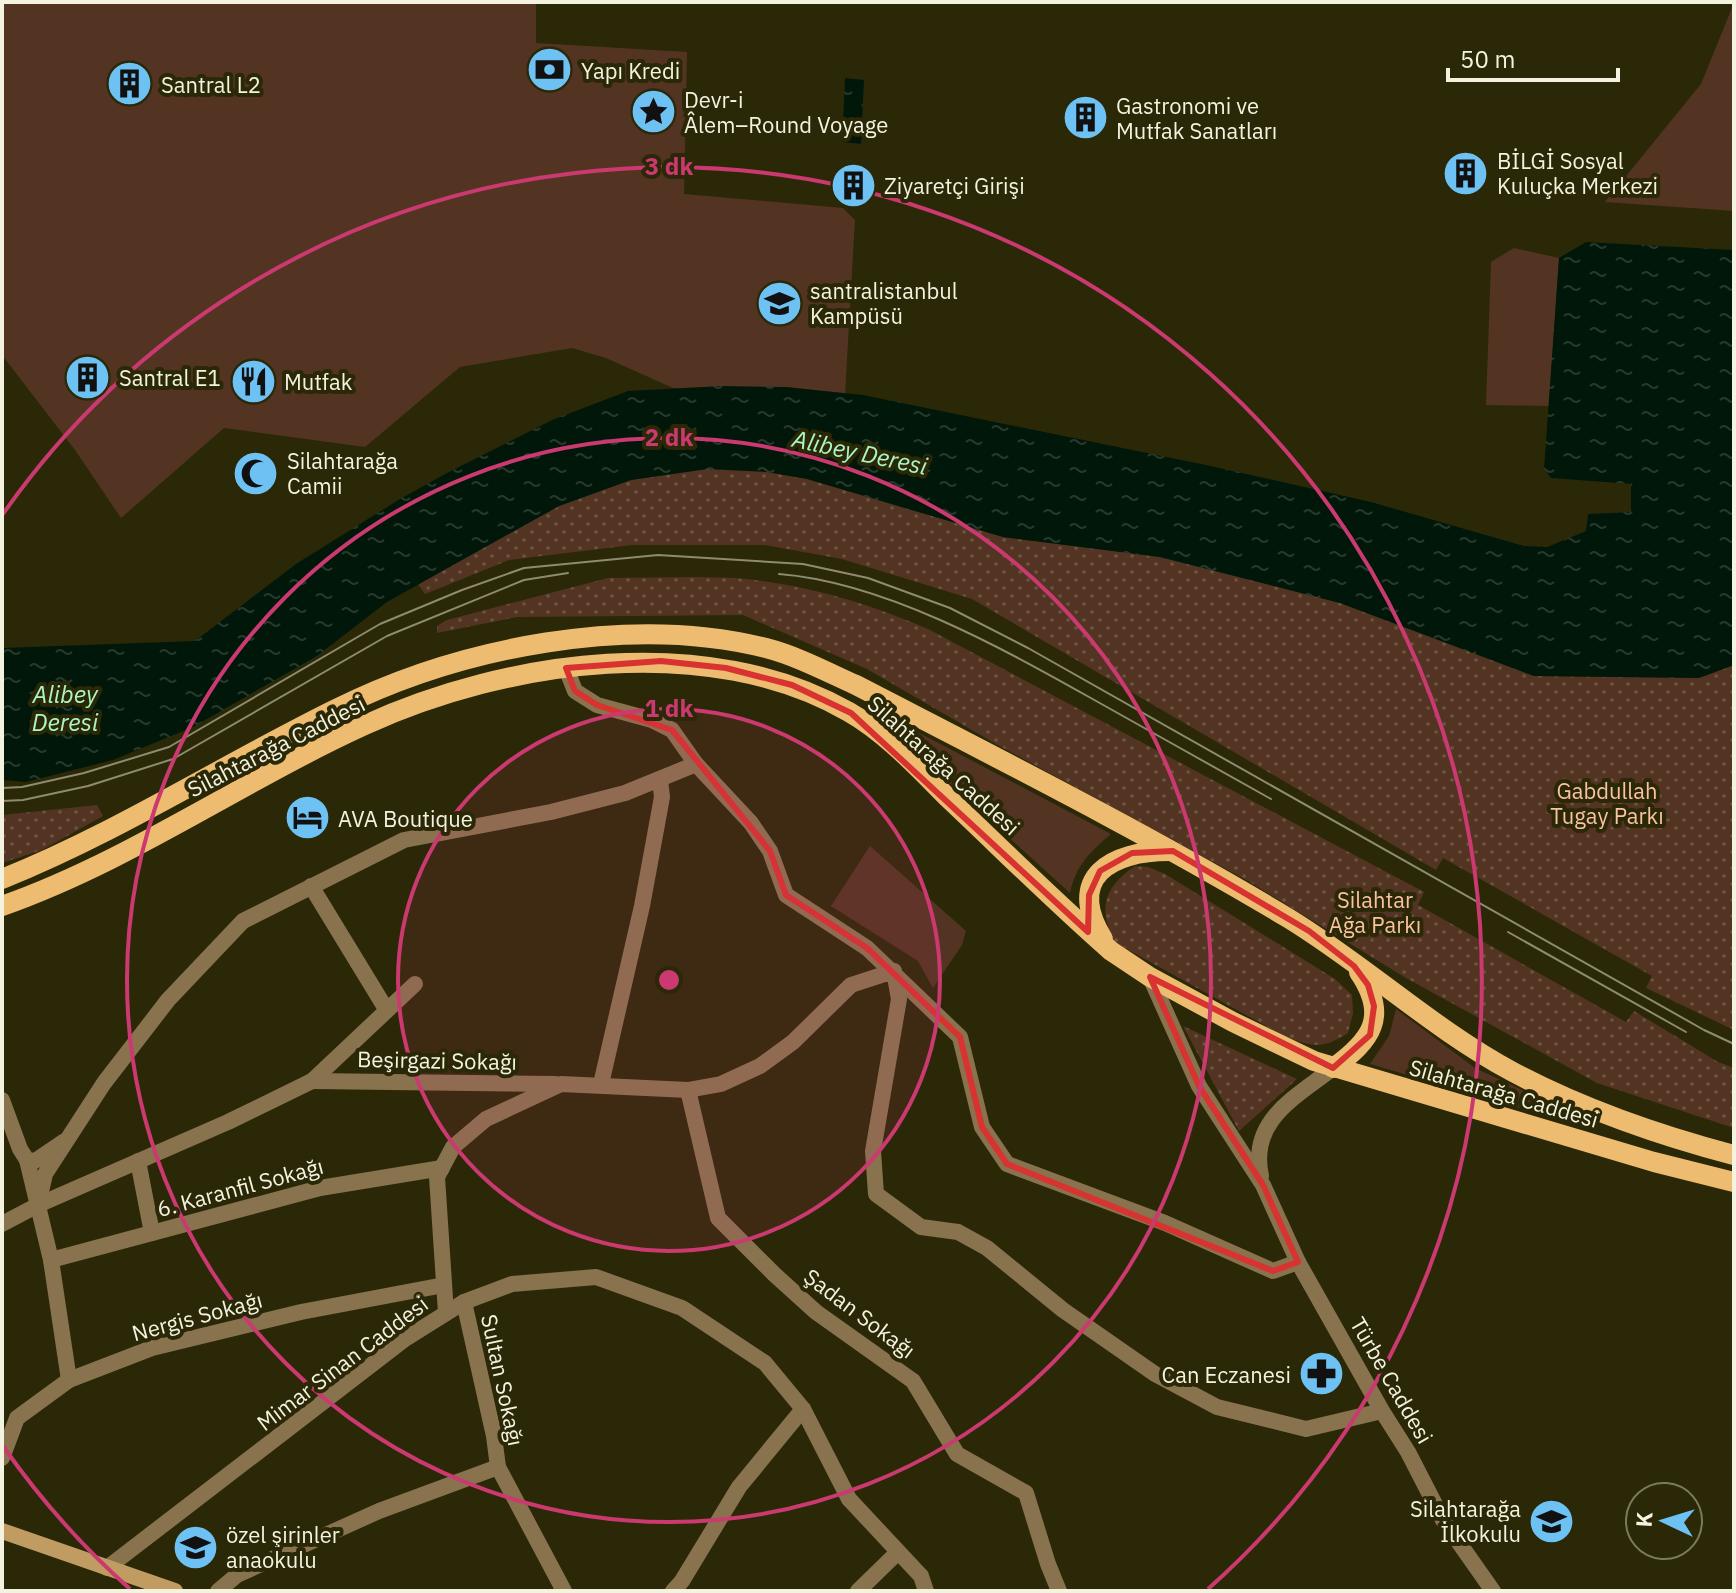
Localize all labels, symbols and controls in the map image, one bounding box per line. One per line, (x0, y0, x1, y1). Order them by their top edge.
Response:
scale bar (1448, 32, 1618, 82)
text: 50 m (1460, 43, 1515, 75)
bank icon: Yapı Kredi (526, 46, 574, 94)
place label: Yapı Kredi (581, 56, 680, 85)
building icon: Santral L2 (106, 60, 154, 108)
place label: Santral L2 (161, 70, 261, 99)
place label: Devr-i Âlem–Round Voyage (684, 85, 888, 139)
place icon: Devr-i Âlem–Round Voyage (629, 88, 677, 136)
place label: Gastronomi ve Mutfak Sanatları (1116, 91, 1277, 145)
building icon: Gastronomi ve Mutfak Sanatları (1061, 94, 1109, 142)
place label: BİLGİ Sosyal Kuluçka Merkezi (1497, 146, 1658, 200)
building icon: BİLGİ Sosyal Kuluçka Merkezi (1442, 149, 1490, 197)
text: 3 dk (645, 150, 693, 182)
building icon: Ziyaretçi Girişi (829, 161, 877, 209)
place label: Ziyaretçi Girişi (884, 171, 1025, 200)
place label: santralistanbul Kampüsü (810, 276, 958, 330)
school or university icon: santralistanbul Kampüsü (755, 279, 803, 327)
building icon: Santral E1 (64, 353, 112, 401)
restaurant icon: Mutfak (229, 357, 277, 405)
place label: Santral E1 (119, 363, 221, 392)
place label: Mutfak (284, 367, 353, 396)
text: 2 dk (645, 421, 693, 453)
water label: Alibey Deresi (789, 422, 931, 482)
place label: Silahtarağa Camii (287, 446, 398, 500)
mosque icon: Silahtarağa Camii (232, 449, 280, 497)
water label: Alibey Deresi (31, 678, 99, 738)
street label: Silahtarağa Caddesi (182, 689, 370, 803)
street label: Silahtarağa Caddesi (862, 689, 1026, 841)
text: 1 dk (645, 692, 693, 724)
park label: Gabdullah Tugay Parkı (1550, 776, 1664, 830)
hotel icon: AVA Boutique (283, 794, 331, 842)
place label: AVA Boutique (338, 804, 473, 833)
park label: Silahtar Ağa Parkı (1329, 885, 1421, 939)
centre of rings (655, 966, 683, 994)
street label: Beşirgazi Sokağı (357, 1044, 517, 1076)
street label: Silahtarağa Caddesi (1406, 1052, 1602, 1134)
street label: 6. Karanfil Sokağı (154, 1151, 326, 1223)
street label: Şadan Sokağı (798, 1262, 922, 1364)
street label: Nergis Sokağı (129, 1285, 265, 1347)
street label: Mimar Sinan Caddesi (251, 1289, 433, 1437)
street label: Sultan Sokağı (475, 1312, 531, 1448)
street label: Türbe Caddesi (1344, 1312, 1440, 1448)
pharmacy icon: Can Eczanesi (1298, 1350, 1346, 1398)
place label: Can Eczanesi (1161, 1360, 1291, 1389)
north arrow (1624, 1481, 1704, 1561)
place label: Silahtarağa İlkokulu (1410, 1494, 1521, 1548)
school or university icon: Silahtarağa İlkokulu (1528, 1497, 1576, 1545)
text: K (1629, 1510, 1659, 1528)
place label: özel şirinler anaokulu (226, 1520, 340, 1574)
school or university icon: özel şirinler anaokulu (171, 1523, 219, 1571)

